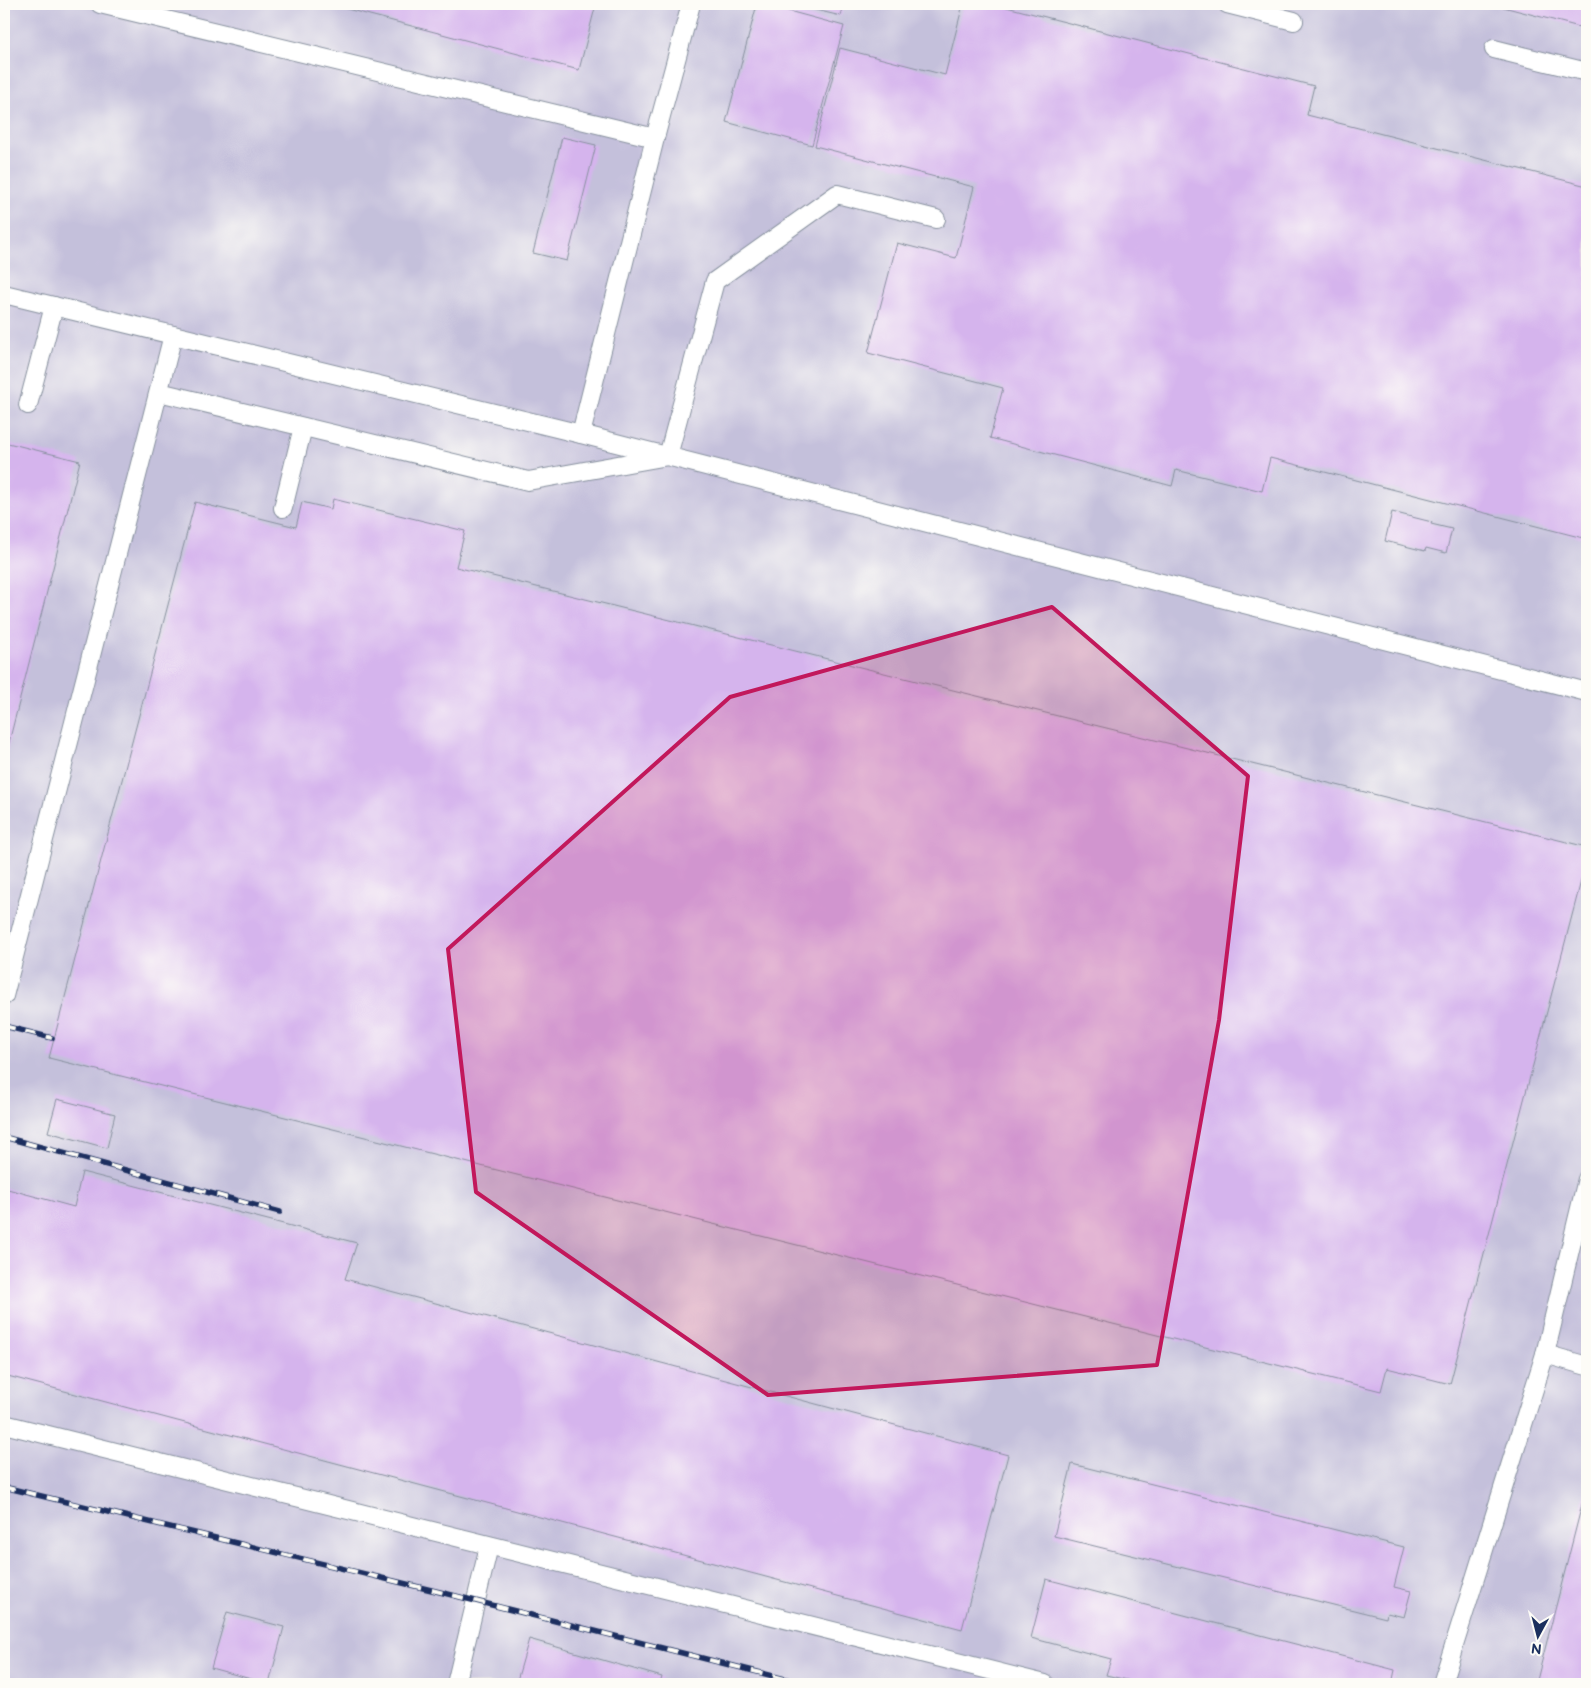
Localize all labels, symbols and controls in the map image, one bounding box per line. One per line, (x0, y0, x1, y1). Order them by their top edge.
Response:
north arrow (1514, 1610, 1564, 1660)
text: N (1530, 1639, 1543, 1657)

